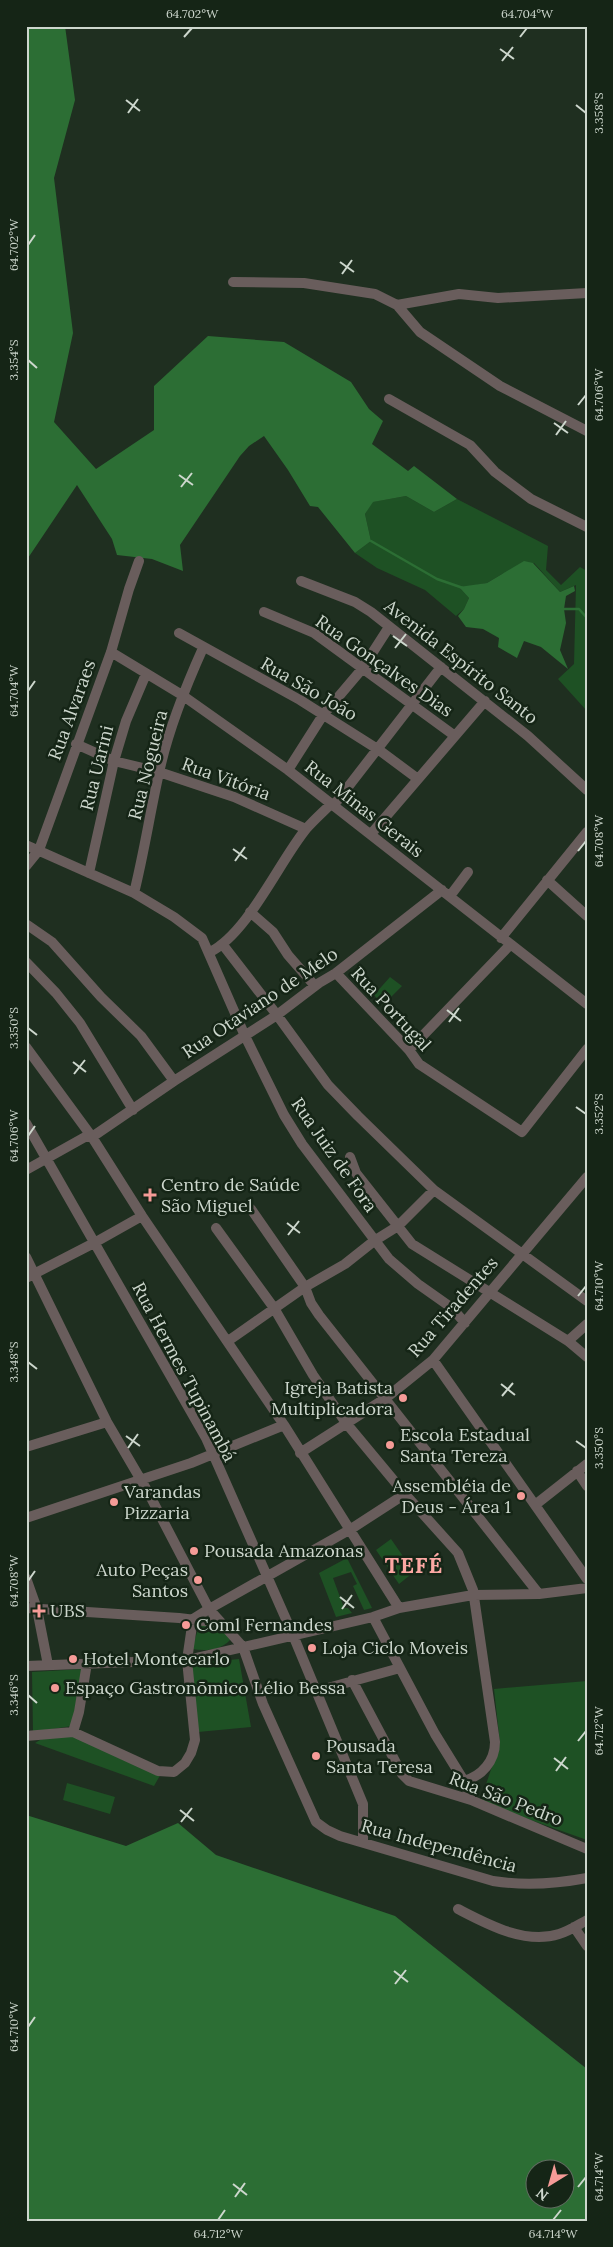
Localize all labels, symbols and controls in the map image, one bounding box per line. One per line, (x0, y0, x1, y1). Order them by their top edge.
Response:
text: 64.702°W (166, 6, 219, 21)
text: 64.704°W (501, 6, 554, 21)
text: 3.358°S (591, 92, 606, 134)
text: 64.702°W (6, 218, 21, 271)
text: 3.354°S (6, 339, 21, 380)
text: 64.706°W (591, 368, 606, 421)
street label: Avenida Espírito Santo (379, 594, 543, 729)
street label: Rua Gonçalves Dias (311, 609, 458, 722)
street label: Rua São João (257, 652, 362, 725)
street label: Rua Alvaraes (43, 656, 100, 763)
text: 64.704°W (6, 664, 21, 717)
street label: Rua Nogueira (123, 707, 172, 822)
street label: Rua Uarini (75, 723, 118, 813)
street label: Rua Vitória (179, 752, 274, 805)
street label: Rua Minas Gerais (300, 755, 428, 862)
text: 64.708°W (591, 814, 606, 867)
street label: Rua Otaviano de Melo (177, 942, 342, 1063)
street label: Rua Portugal (346, 962, 436, 1056)
text: 3.350°S (6, 1007, 21, 1049)
street label: Rua Juiz de Fora (286, 1093, 383, 1217)
text: 3.352°S (591, 1093, 606, 1134)
text: 64.706°W (6, 1109, 21, 1162)
place label: Centro de Saúde São Miguel (161, 1173, 300, 1217)
marker: Centro de Saúde São Miguel (143, 1188, 157, 1202)
street label: Rua Tiradentes (403, 1252, 503, 1362)
text: 64.710°W (591, 1260, 606, 1311)
street label: Rua Hermes Tupinambá (127, 1278, 242, 1465)
text: 3.348°S (6, 1341, 21, 1383)
place label: Igreja Batista Multiplicadora (271, 1376, 393, 1420)
marker: Igreja Batista Multiplicadora (397, 1392, 409, 1404)
place label: Escola Estadual Santa Tereza (400, 1423, 530, 1467)
text: 3.350°S (591, 1427, 606, 1469)
marker: Escola Estadual Santa Tereza (384, 1439, 396, 1451)
place label: Assembléia de Deus - Área 1 (391, 1474, 511, 1518)
place label: Varandas Pizzaria (123, 1480, 201, 1524)
marker: Assembléia de Deus - Área 1 (515, 1490, 527, 1502)
marker: Varandas Pizzaria (108, 1496, 120, 1508)
place label: Pousada Amazonas (204, 1539, 363, 1562)
marker: Pousada Amazonas (188, 1545, 200, 1557)
district label: TEFÉ (385, 1551, 443, 1579)
text: 64.708°W (6, 1554, 21, 1607)
place label: Auto Peças Santos (95, 1558, 188, 1602)
marker: Auto Peças Santos (192, 1574, 204, 1586)
place label: UBS (50, 1599, 85, 1622)
marker: UBS (32, 1604, 46, 1618)
place label: Coml Fernandes (196, 1613, 332, 1636)
marker: Coml Fernandes (180, 1619, 192, 1631)
place label: Loja Ciclo Moveis (322, 1636, 468, 1659)
marker: Loja Ciclo Moveis (306, 1642, 318, 1654)
place label: Hotel Montecarlo (83, 1647, 230, 1670)
marker: Hotel Montecarlo (67, 1653, 79, 1665)
text: 3.346°S (6, 1674, 21, 1716)
place label: Espaço Gastronõmico Lélio Bessa (65, 1676, 345, 1699)
marker: Espaço Gastronõmico Lélio Bessa (49, 1682, 61, 1694)
text: 64.712°W (591, 1705, 606, 1756)
place label: Pousada Santa Teresa (326, 1734, 433, 1778)
marker: Pousada Santa Teresa (310, 1750, 322, 1762)
street label: Rua São Pedro (446, 1766, 566, 1831)
street label: Rua Independência (359, 1814, 519, 1877)
text: 64.710°W (6, 2001, 21, 2052)
text: 64.714°W (591, 2151, 606, 2202)
north arrow (526, 2160, 576, 2210)
text: N (532, 2184, 552, 2205)
text: 64.712°W (193, 2226, 244, 2241)
text: 64.714°W (528, 2226, 579, 2241)

